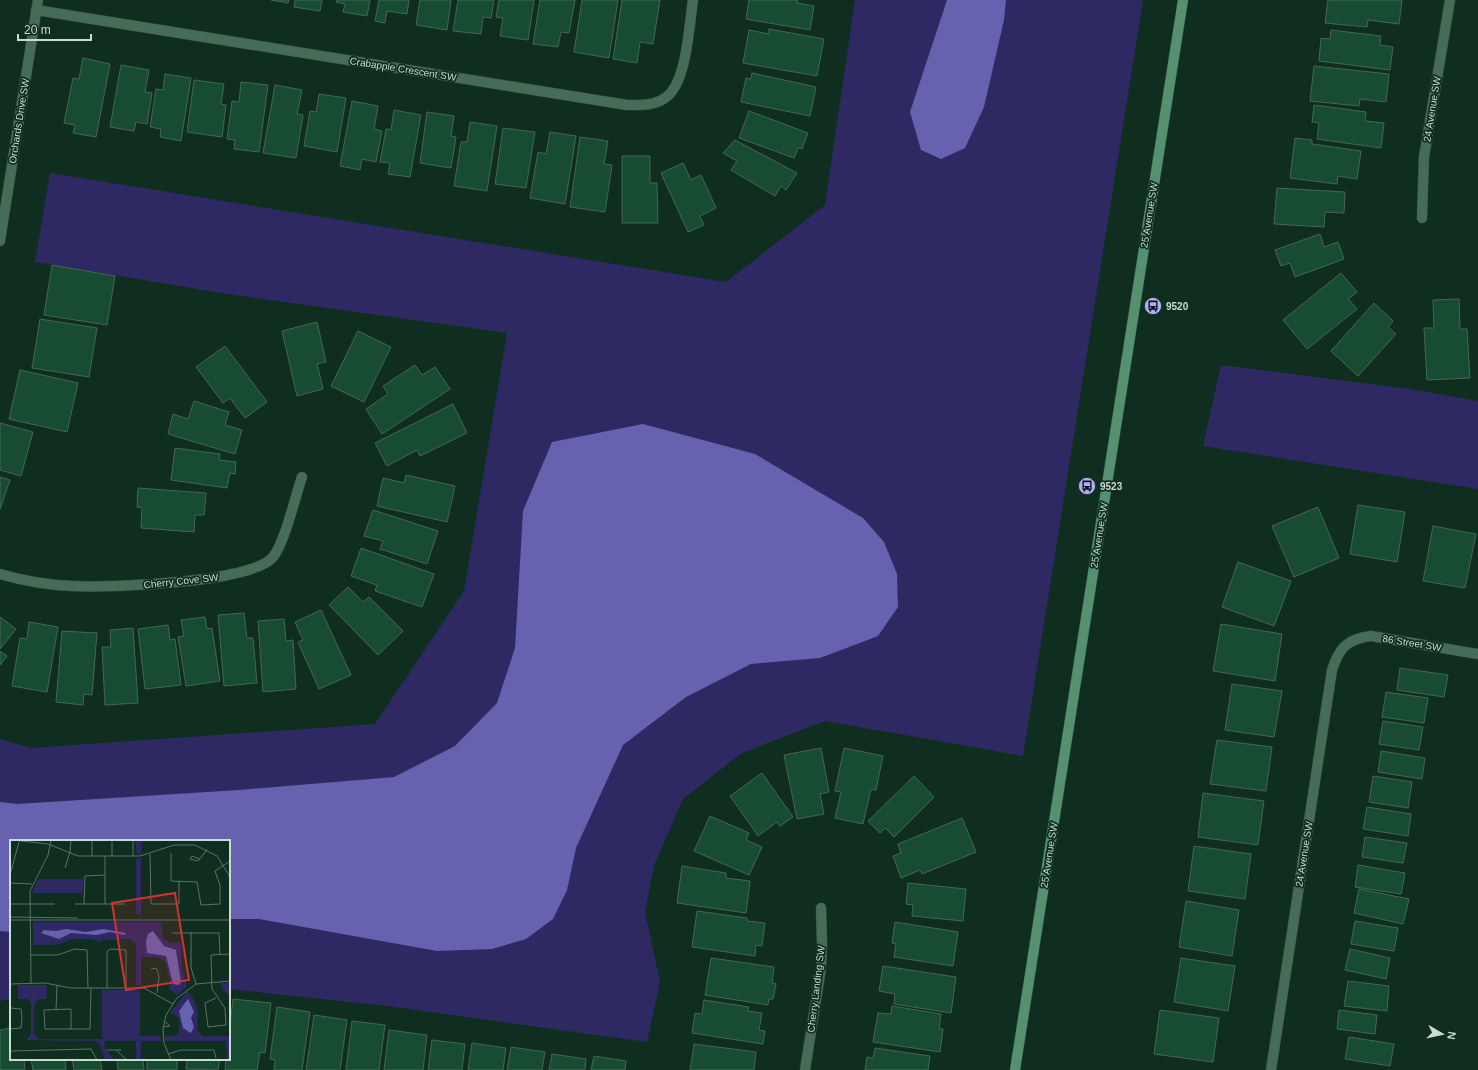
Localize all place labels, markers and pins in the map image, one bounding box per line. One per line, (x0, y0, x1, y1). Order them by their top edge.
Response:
bus stop icon: 9520 (1143, 296, 1163, 316)
place label: 9520 (1166, 301, 1189, 312)
bus stop icon: 9523 (1077, 476, 1097, 496)
place label: 9523 (1100, 481, 1123, 492)

